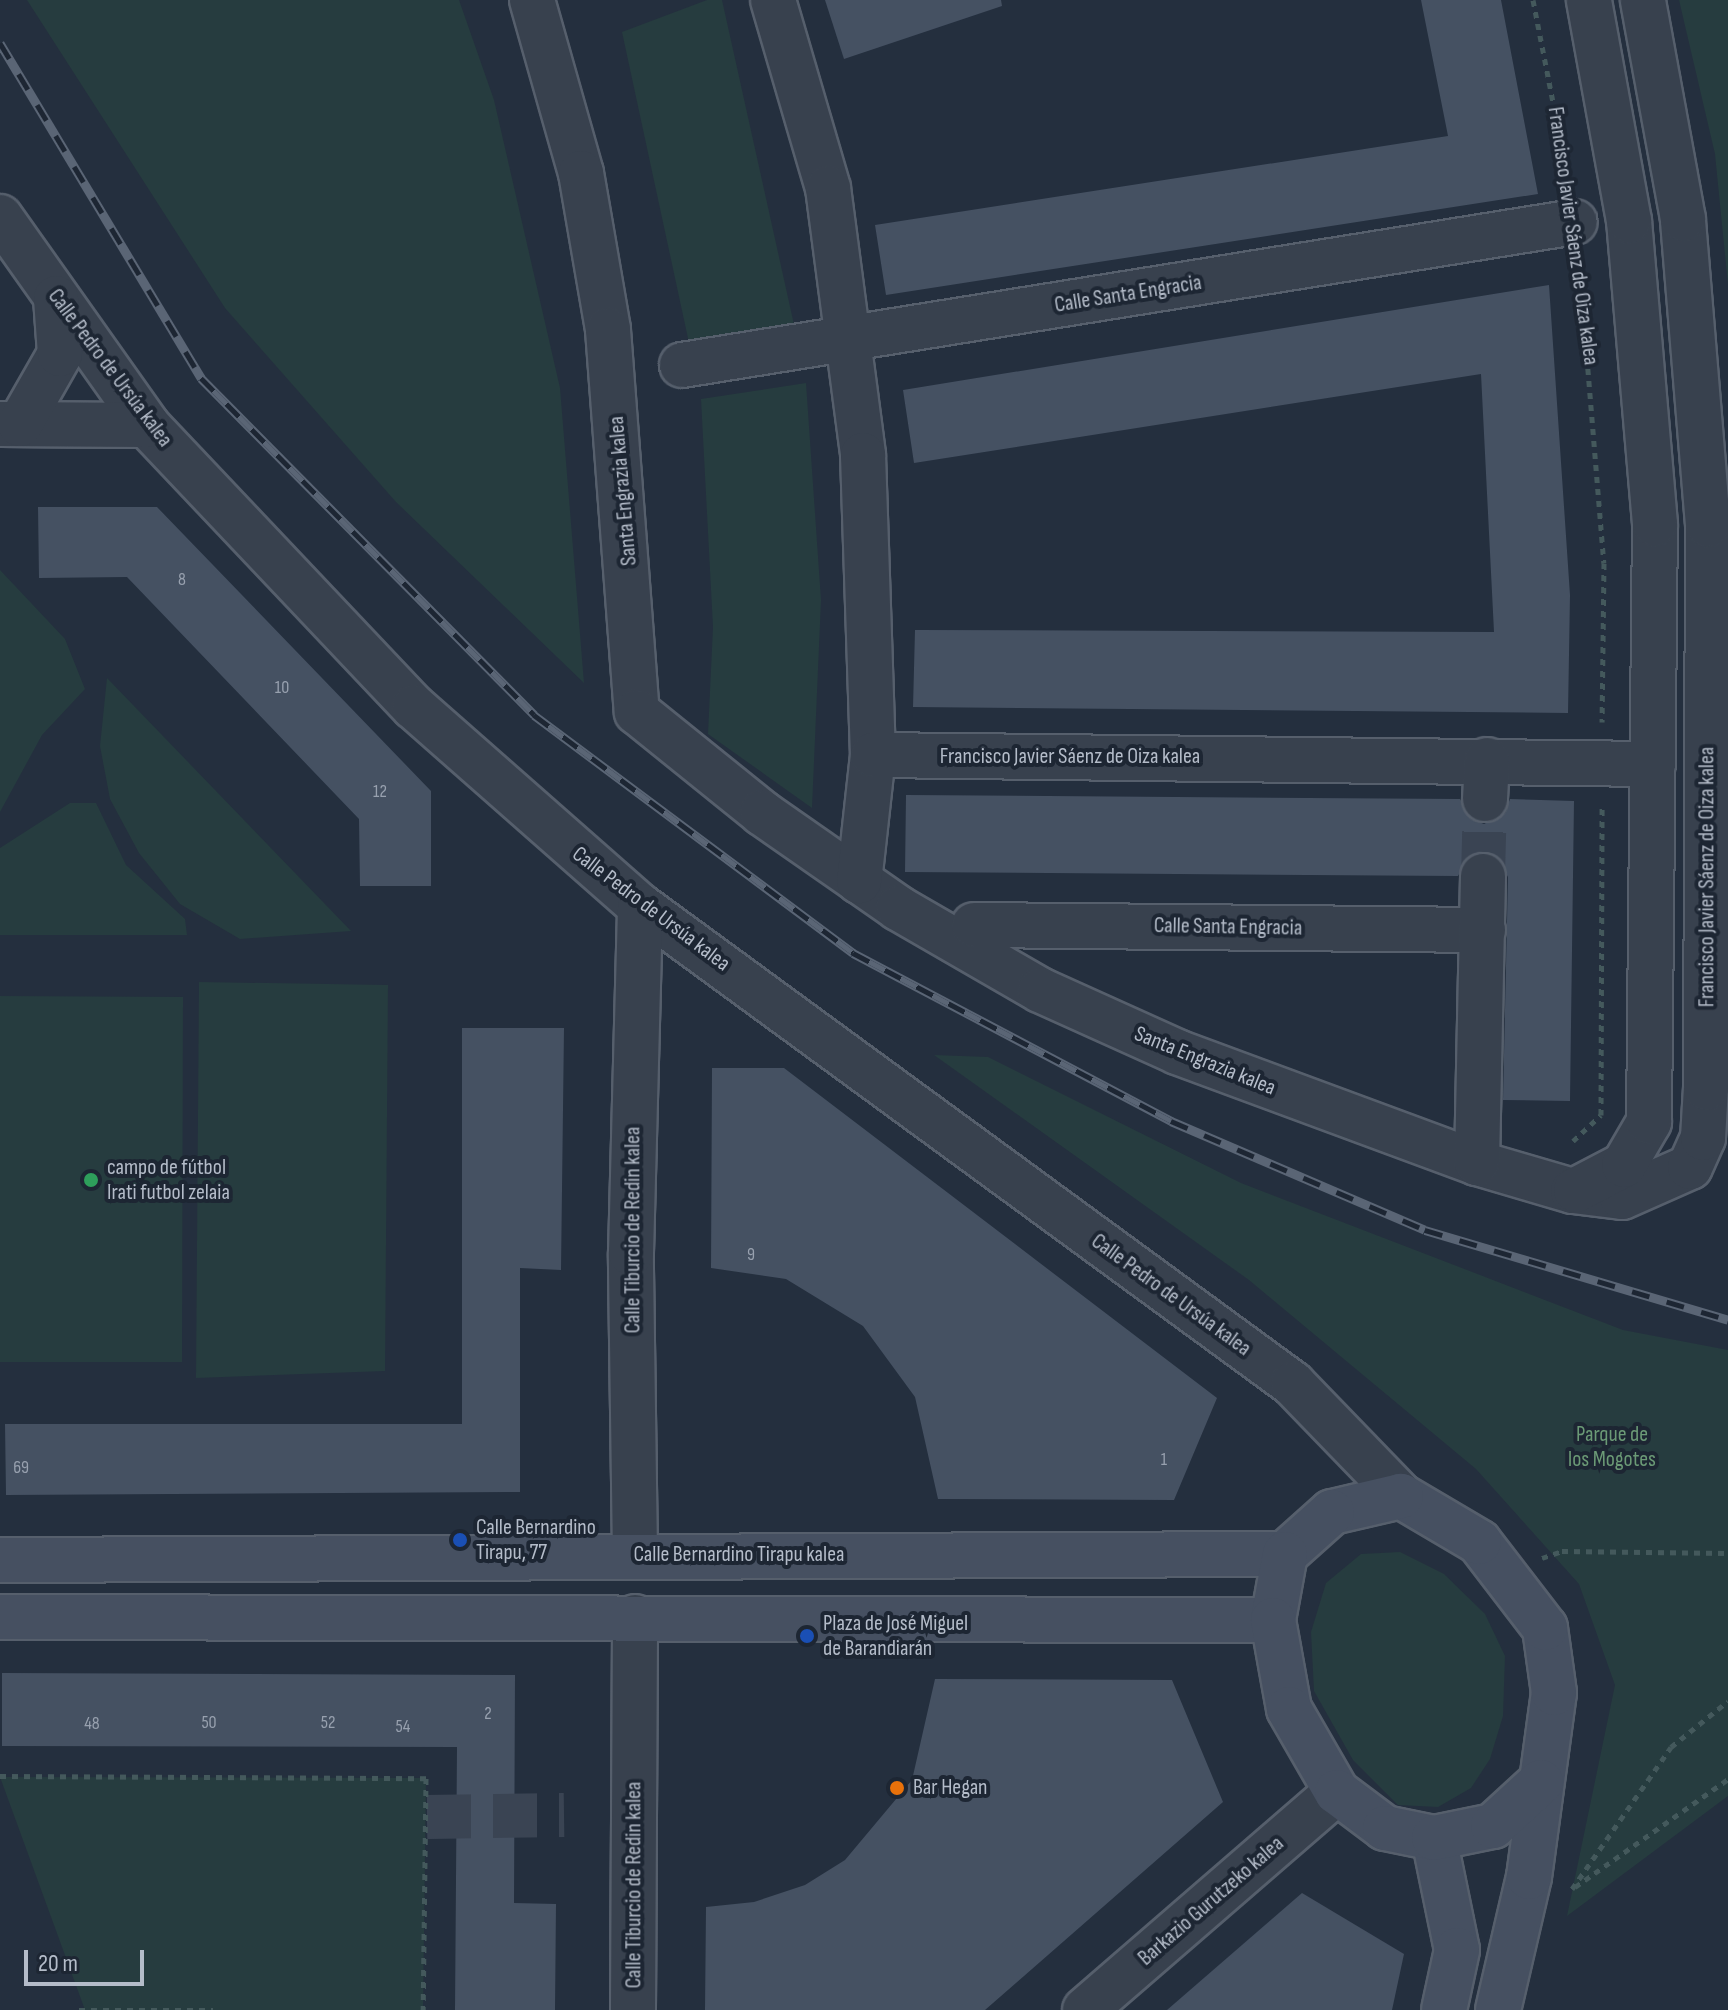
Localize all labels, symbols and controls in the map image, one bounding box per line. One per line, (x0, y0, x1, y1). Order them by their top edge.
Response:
street label: Francisco Javier Sáenz de Oiza kalea (1542, 105, 1604, 367)
street label: Calle Santa Engracia (1053, 269, 1203, 319)
street label: Calle Pedro de Ursúa kalea (42, 284, 178, 452)
street label: Santa Engrazia kalea (603, 415, 643, 567)
house number: 8 (178, 569, 186, 591)
house number: 10 (275, 677, 289, 699)
street label: Francisco Javier Sáenz de Oiza kalea (940, 744, 1200, 770)
street label: Francisco Javier Sáenz de Oiza kalea (1694, 747, 1720, 1007)
house number: 12 (373, 781, 387, 803)
street label: Calle Pedro de Ursúa kalea (567, 841, 735, 977)
street label: Calle Santa Engracia (1154, 913, 1302, 941)
street label: Santa Engrazia kalea (1131, 1021, 1279, 1101)
street label: Calle Tiburcio de Redin kalea (620, 1127, 646, 1333)
place label: campo de fútbol Irati futbol zelaia (107, 1154, 230, 1206)
marker: campo de fútbol Irati futbol zelaia (82, 1171, 100, 1189)
street label: Calle Pedro de Ursúa kalea (1086, 1228, 1256, 1362)
house number: 9 (747, 1244, 755, 1266)
park label: Parque de los Mogotes (1568, 1421, 1656, 1472)
house number: 1 (1161, 1449, 1167, 1471)
house number: 69 (13, 1457, 29, 1479)
place label: Calle Bernardino Tirapu, 77 (476, 1514, 596, 1566)
marker: Calle Bernardino Tirapu, 77 (451, 1531, 469, 1549)
street label: Calle Bernardino Tirapu kalea (634, 1542, 844, 1568)
place label: Plaza de José Miguel de Barandiarán (823, 1610, 968, 1662)
marker: Plaza de José Miguel de Barandiarán (798, 1627, 816, 1645)
house number: 2 (484, 1703, 492, 1725)
house number: 50 (201, 1712, 217, 1734)
house number: 52 (321, 1712, 335, 1734)
house number: 48 (84, 1713, 100, 1735)
house number: 54 (396, 1716, 410, 1738)
place label: Bar Hegan (913, 1775, 988, 1801)
marker: Bar Hegan (888, 1779, 906, 1797)
street label: Calle Tiburcio de Redin kalea (621, 1782, 647, 1988)
street label: Barkazio Gurutzeko kalea (1133, 1831, 1289, 1971)
scale bar (28, 1934, 148, 1984)
text: 20 m (38, 1949, 78, 1978)

